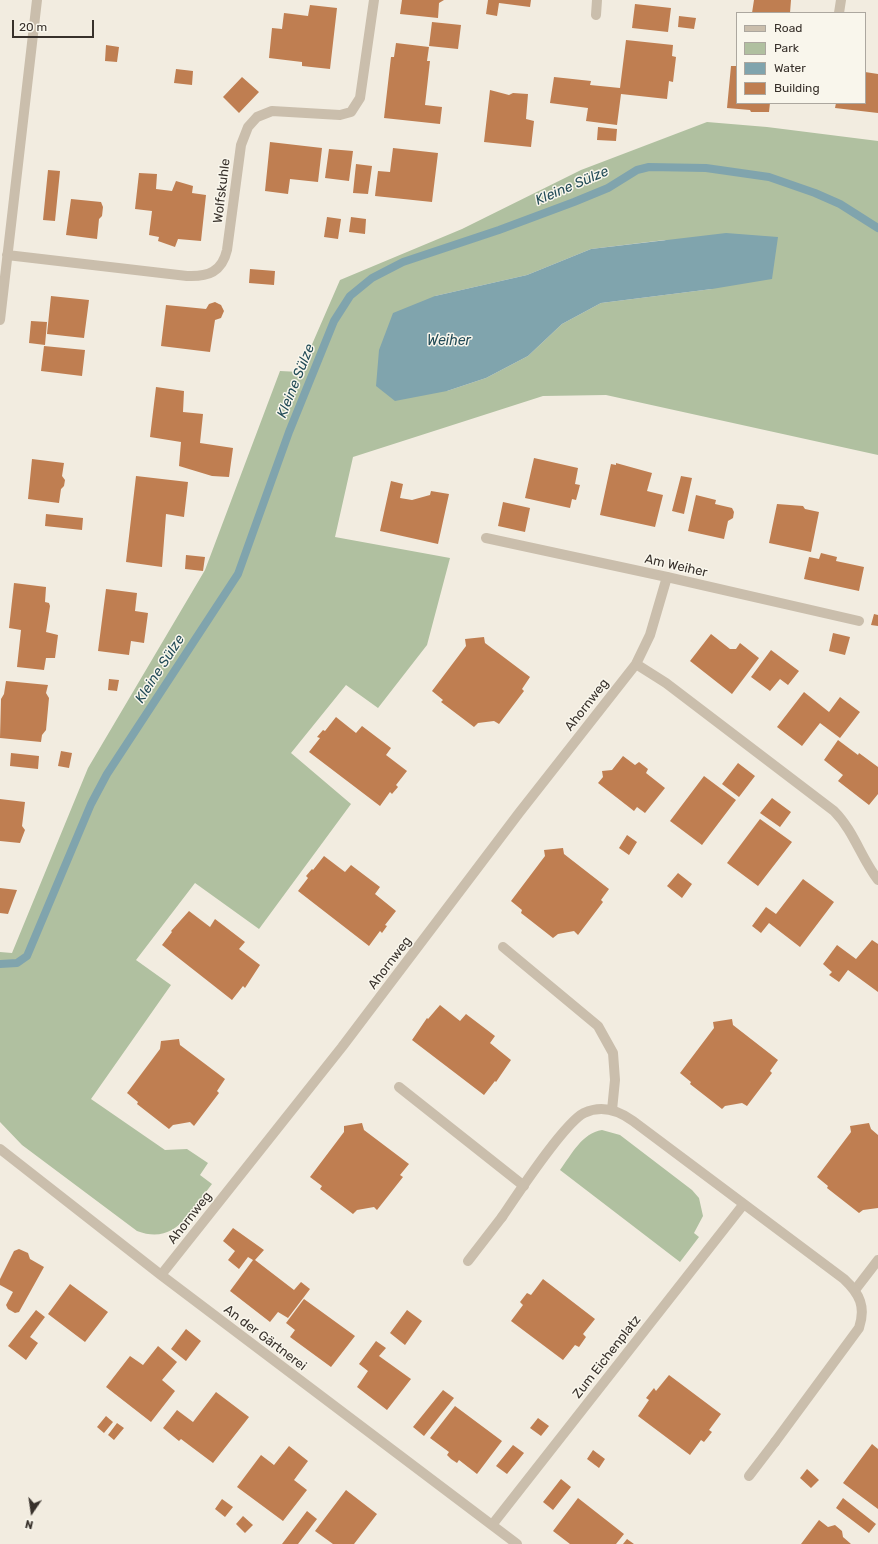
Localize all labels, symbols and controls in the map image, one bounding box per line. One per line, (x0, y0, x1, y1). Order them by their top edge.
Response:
scale bar (14, 12, 96, 38)
legend (736, 12, 866, 104)
text: 20 m (19, 20, 47, 34)
text: Road (774, 21, 802, 35)
text: Park (774, 41, 799, 55)
text: Water (774, 61, 806, 75)
text: Building (774, 81, 820, 95)
street label: Wolfskuhle (210, 158, 234, 224)
water label: Kleine Sülze (533, 163, 611, 209)
water label: Weiher (427, 333, 471, 349)
water label: Kleine Sülze (274, 342, 318, 420)
street label: Am Weiher (643, 551, 709, 581)
water label: Kleine Sülze (132, 632, 188, 706)
street label: Ahornweg (562, 676, 612, 734)
street label: Ahornweg (365, 934, 415, 992)
street label: Ahornweg (165, 1189, 215, 1247)
street label: An der Gärtnerei (221, 1302, 309, 1374)
street label: Zum Eichenplatz (570, 1312, 644, 1402)
north arrow (12, 1492, 52, 1532)
text: N (24, 1517, 35, 1531)

